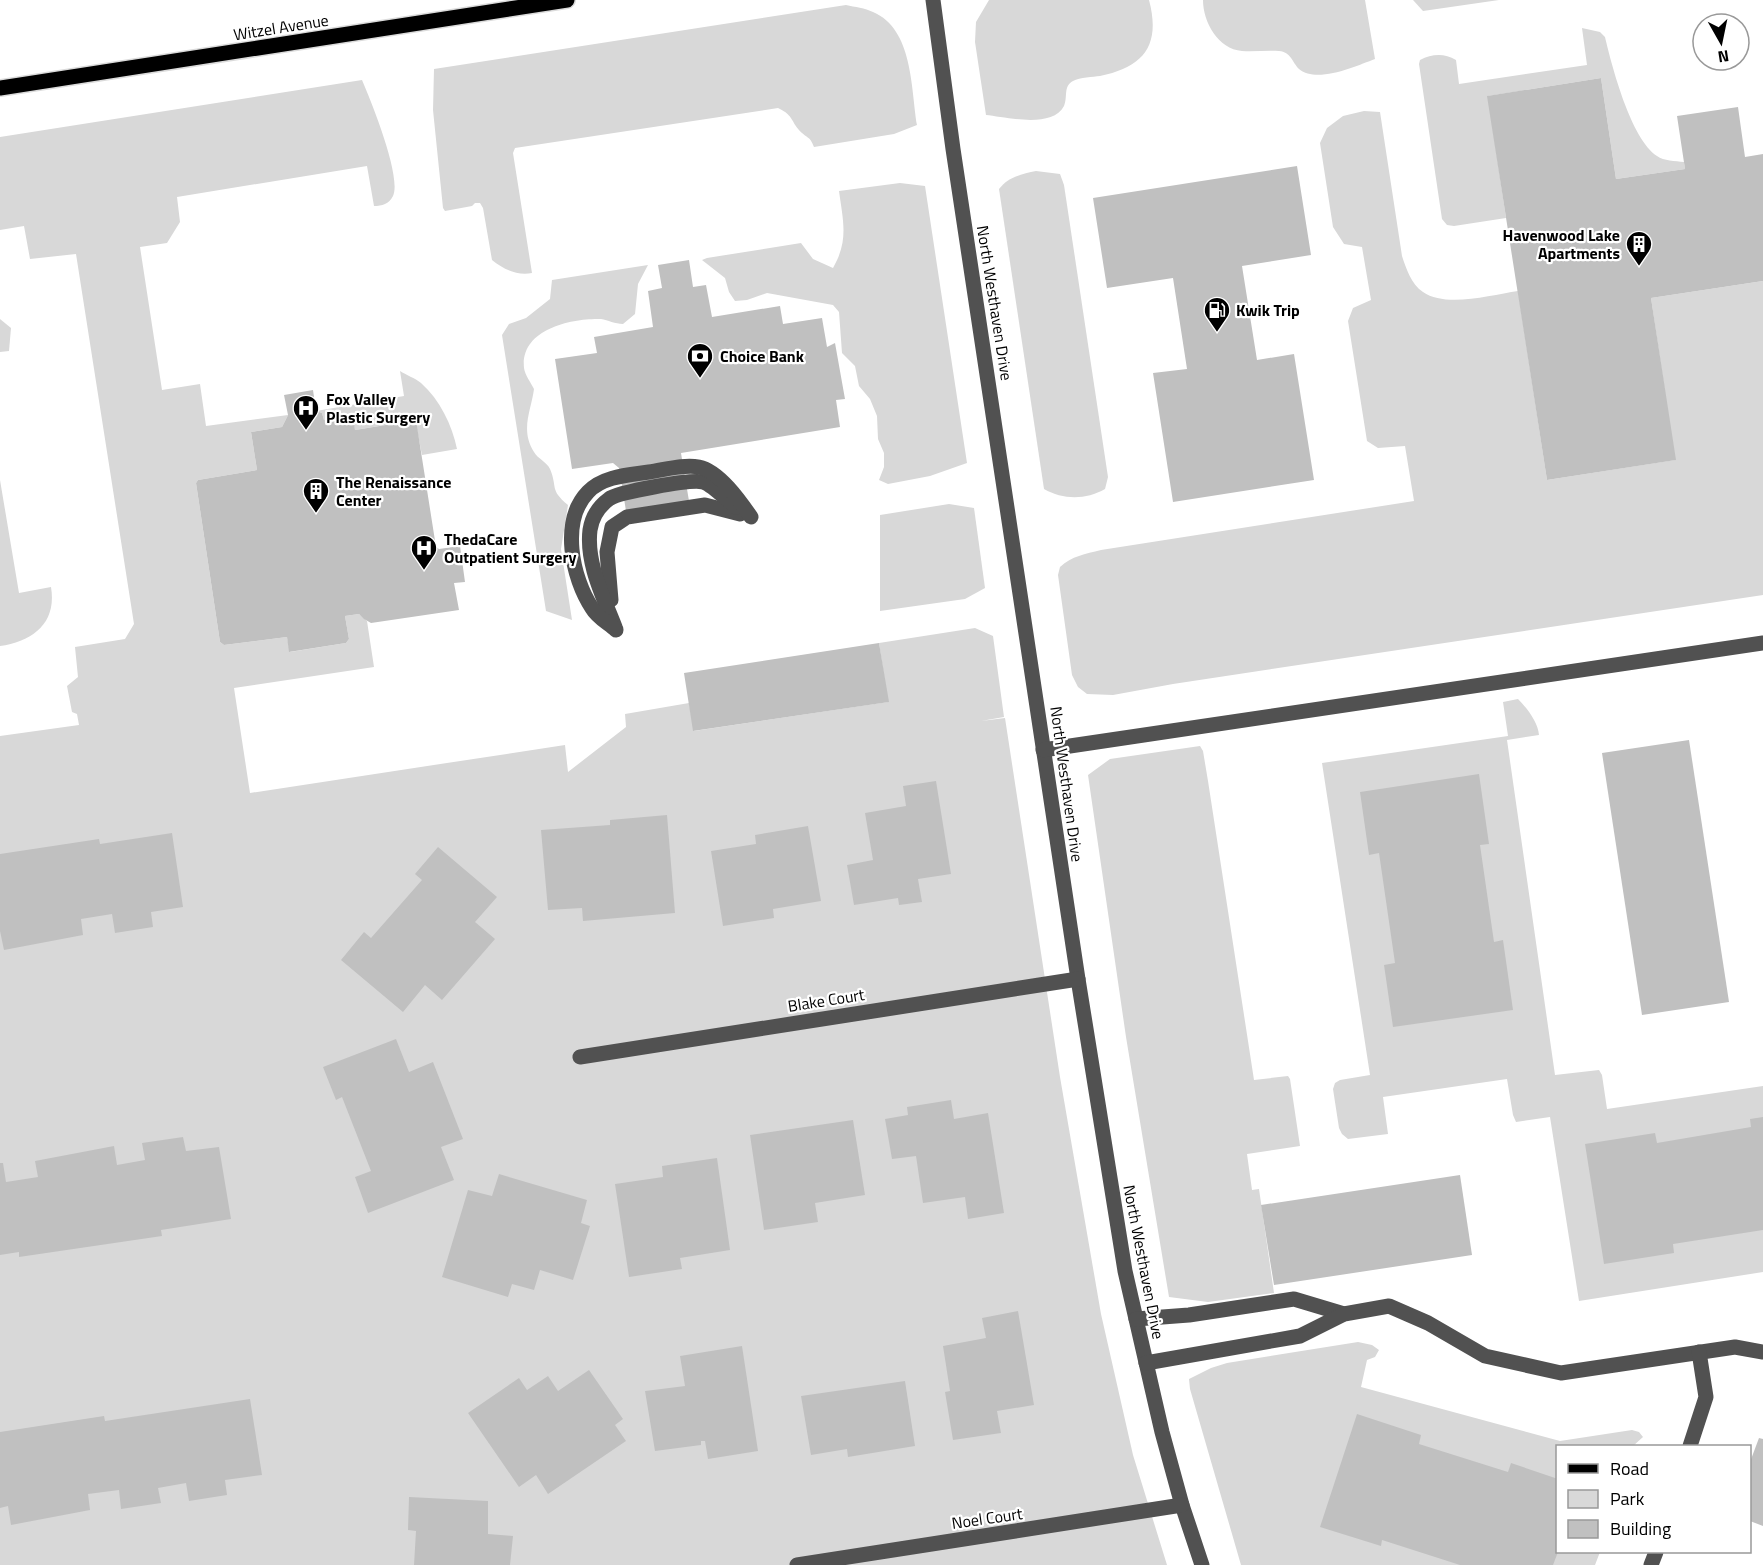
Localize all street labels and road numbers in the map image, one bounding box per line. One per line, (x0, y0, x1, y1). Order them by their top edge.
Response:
street label: Witzel Avenue (232, 8, 330, 46)
street label: North Westhaven Drive (971, 224, 1019, 382)
street label: North Westhaven Drive (1044, 705, 1090, 863)
street label: Blake Court (786, 982, 866, 1018)
street label: North Westhaven Drive (1117, 1183, 1171, 1341)
street label: Noel Court (950, 1501, 1024, 1535)

